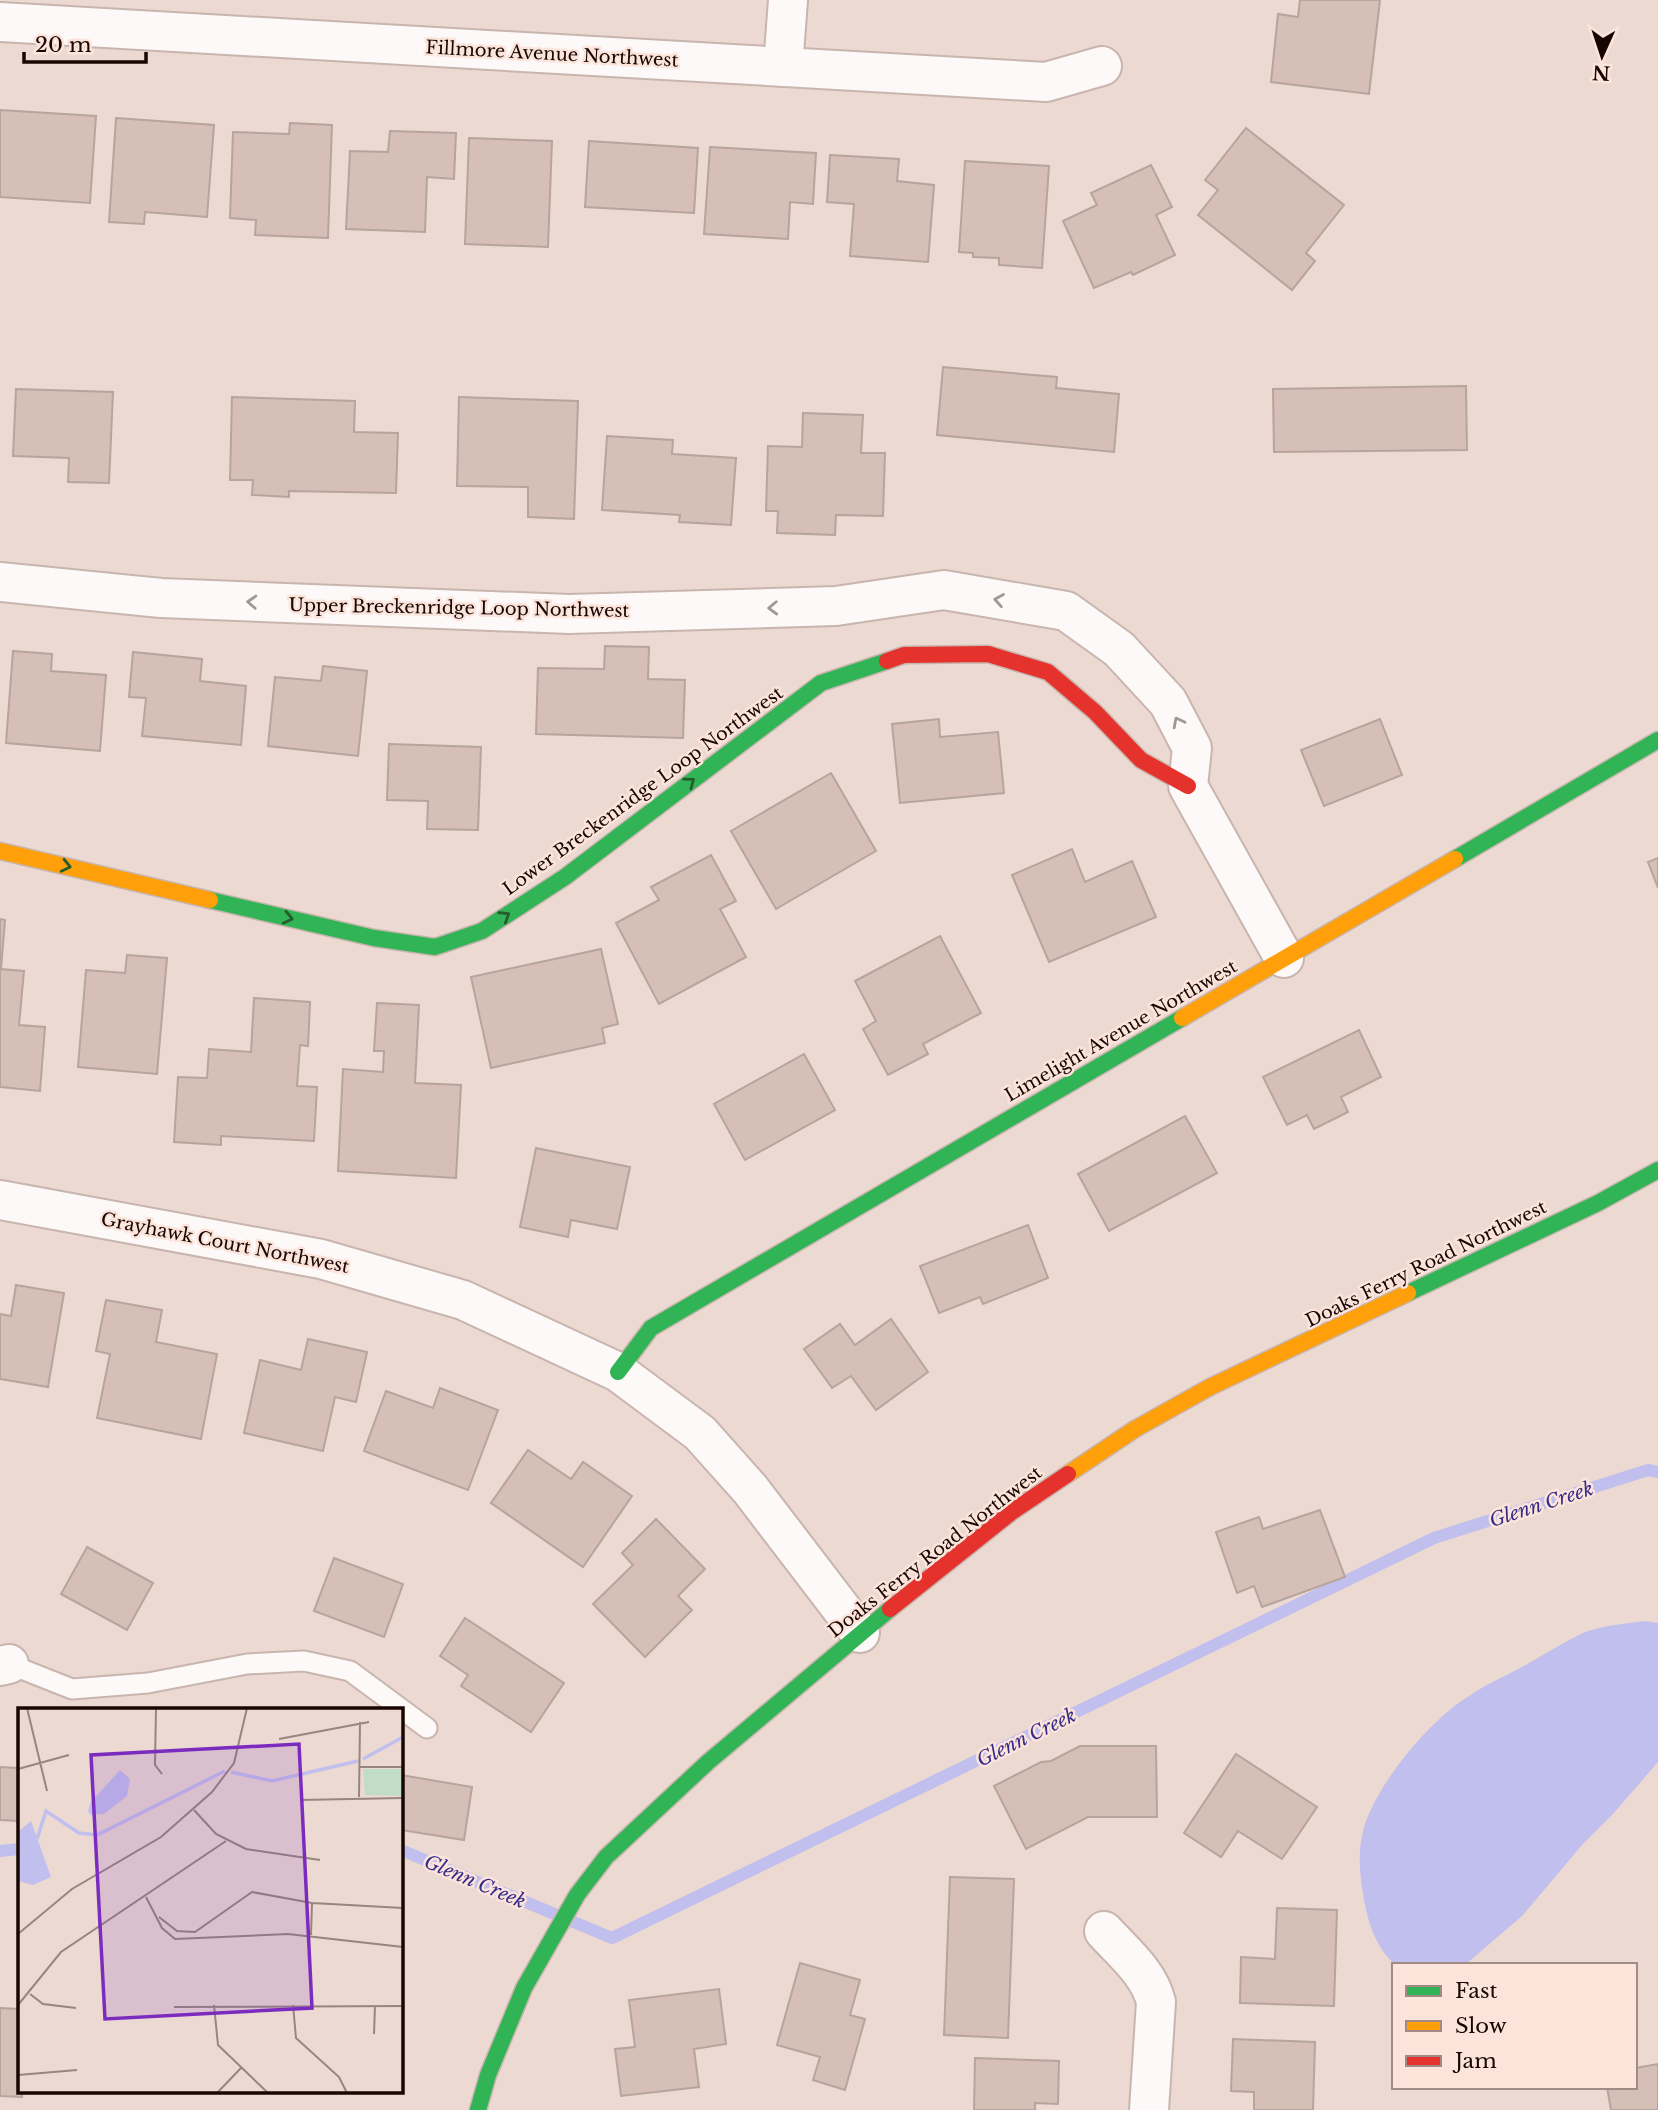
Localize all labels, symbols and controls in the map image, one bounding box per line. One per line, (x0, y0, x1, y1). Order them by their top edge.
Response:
scale bar (24, 21, 147, 65)
north arrow (1567, 21, 1637, 91)
text: 20 m (35, 32, 92, 58)
street label: Fillmore Avenue Northwest (425, 36, 679, 72)
text: N (1591, 61, 1611, 84)
one-way arrow (993, 593, 1005, 608)
street label: Upper Breckenridge Loop Northwest (289, 594, 630, 622)
one-way arrow (246, 595, 257, 610)
one-way arrow (767, 600, 778, 615)
street label: Lower Breckenridge Loop Northwest (499, 682, 787, 900)
one-way arrow (1173, 716, 1187, 729)
one-way arrow (682, 778, 694, 791)
one-way arrow (60, 858, 72, 873)
one-way arrow (282, 910, 294, 924)
one-way arrow (498, 911, 511, 924)
street label: Limelight Avenue Northwest (1001, 955, 1241, 1107)
street label: Doaks Ferry Road Northwest (1302, 1196, 1550, 1332)
street label: Grayhawk Court Northwest (99, 1208, 351, 1278)
street label: Doaks Ferry Road Northwest (824, 1462, 1046, 1642)
water label: Glenn Creek (1486, 1477, 1596, 1532)
water label: Glenn Creek (973, 1703, 1080, 1771)
inset map (18, 1708, 402, 2092)
water label: Glenn Creek (421, 1850, 529, 1913)
legend (1392, 1963, 1637, 2089)
text: Fast (1455, 1978, 1497, 2004)
text: Slow (1455, 2013, 1507, 2039)
text: Jam (1452, 2048, 1497, 2074)

